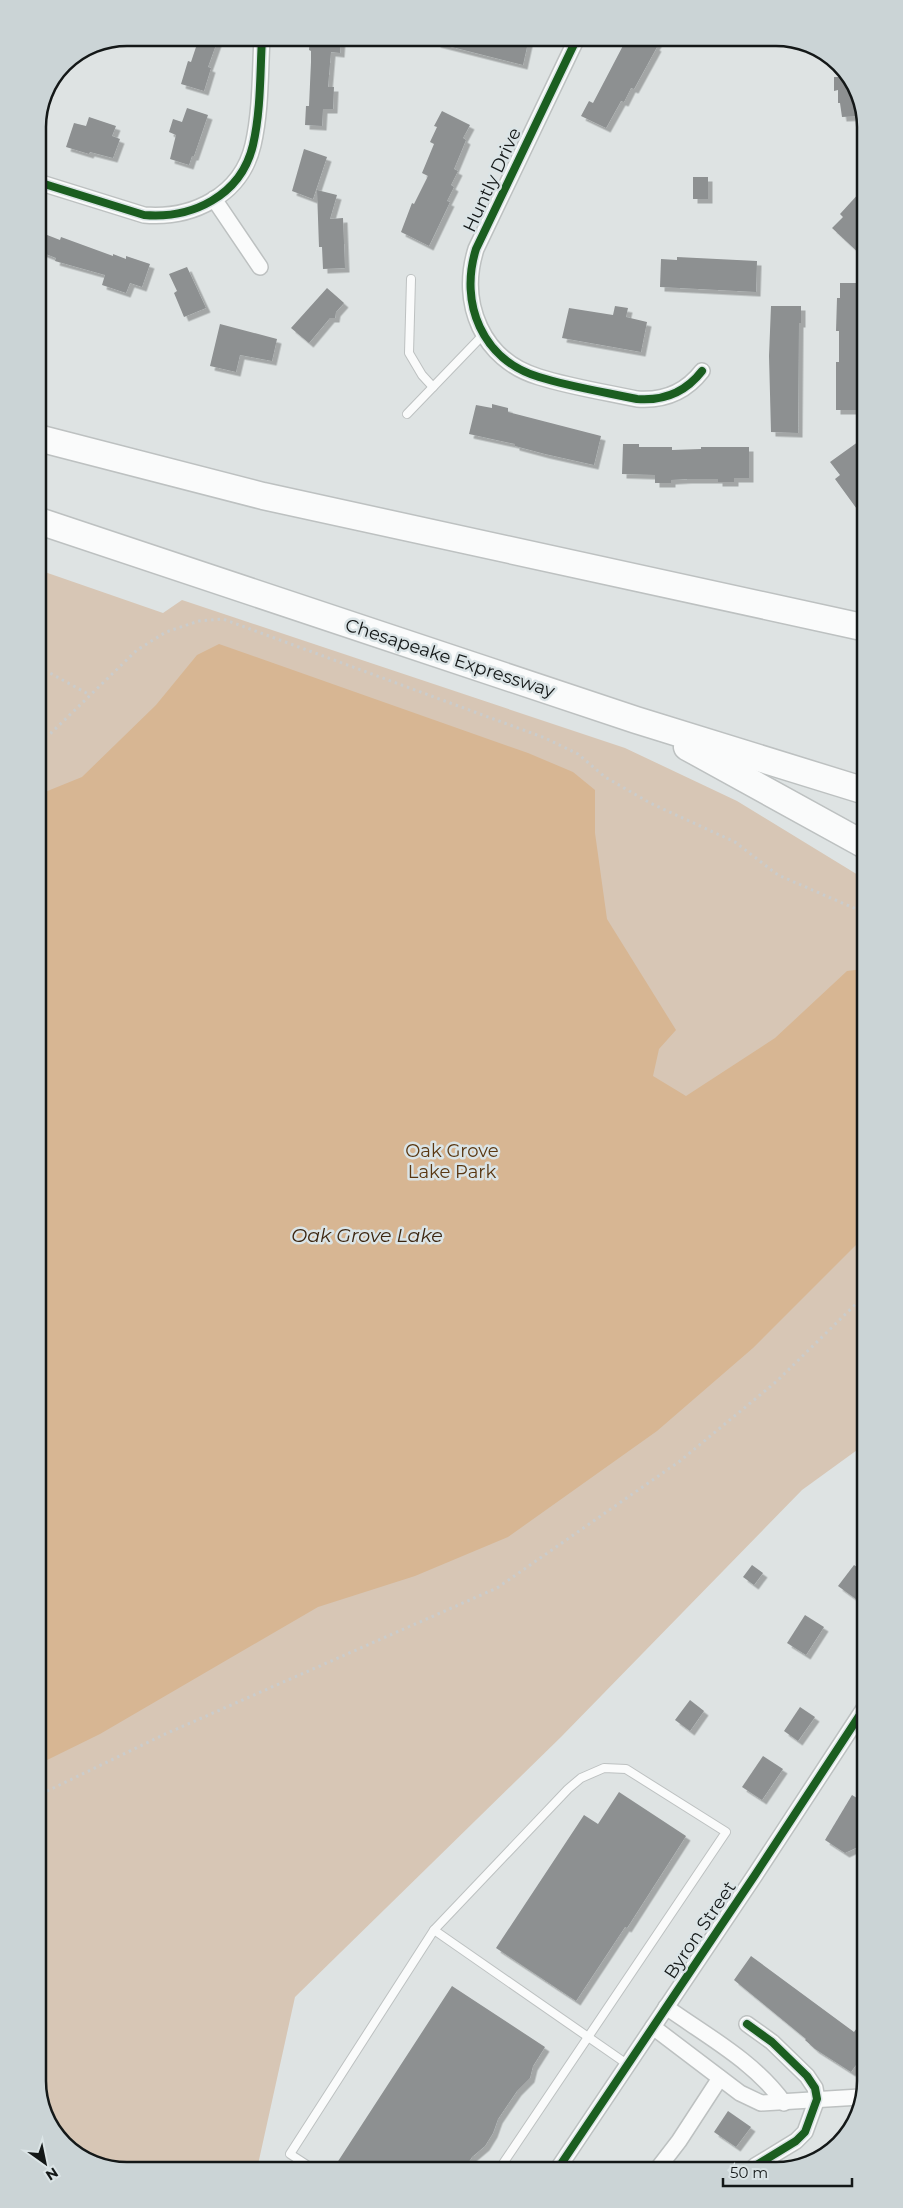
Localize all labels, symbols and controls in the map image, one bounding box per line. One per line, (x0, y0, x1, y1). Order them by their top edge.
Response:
street label: Huntly Drive (458, 124, 526, 236)
street label: Chesapeake Expressway (342, 614, 558, 702)
park label: Oak Grove Lake Park (405, 1140, 499, 1183)
water label: Oak Grove Lake (291, 1224, 443, 1247)
street label: Byron Street (659, 1877, 741, 1983)
north arrow (20, 2138, 70, 2188)
scale bar (723, 2156, 852, 2188)
text: N (42, 2163, 62, 2185)
text: 50 m (730, 2163, 768, 2182)

